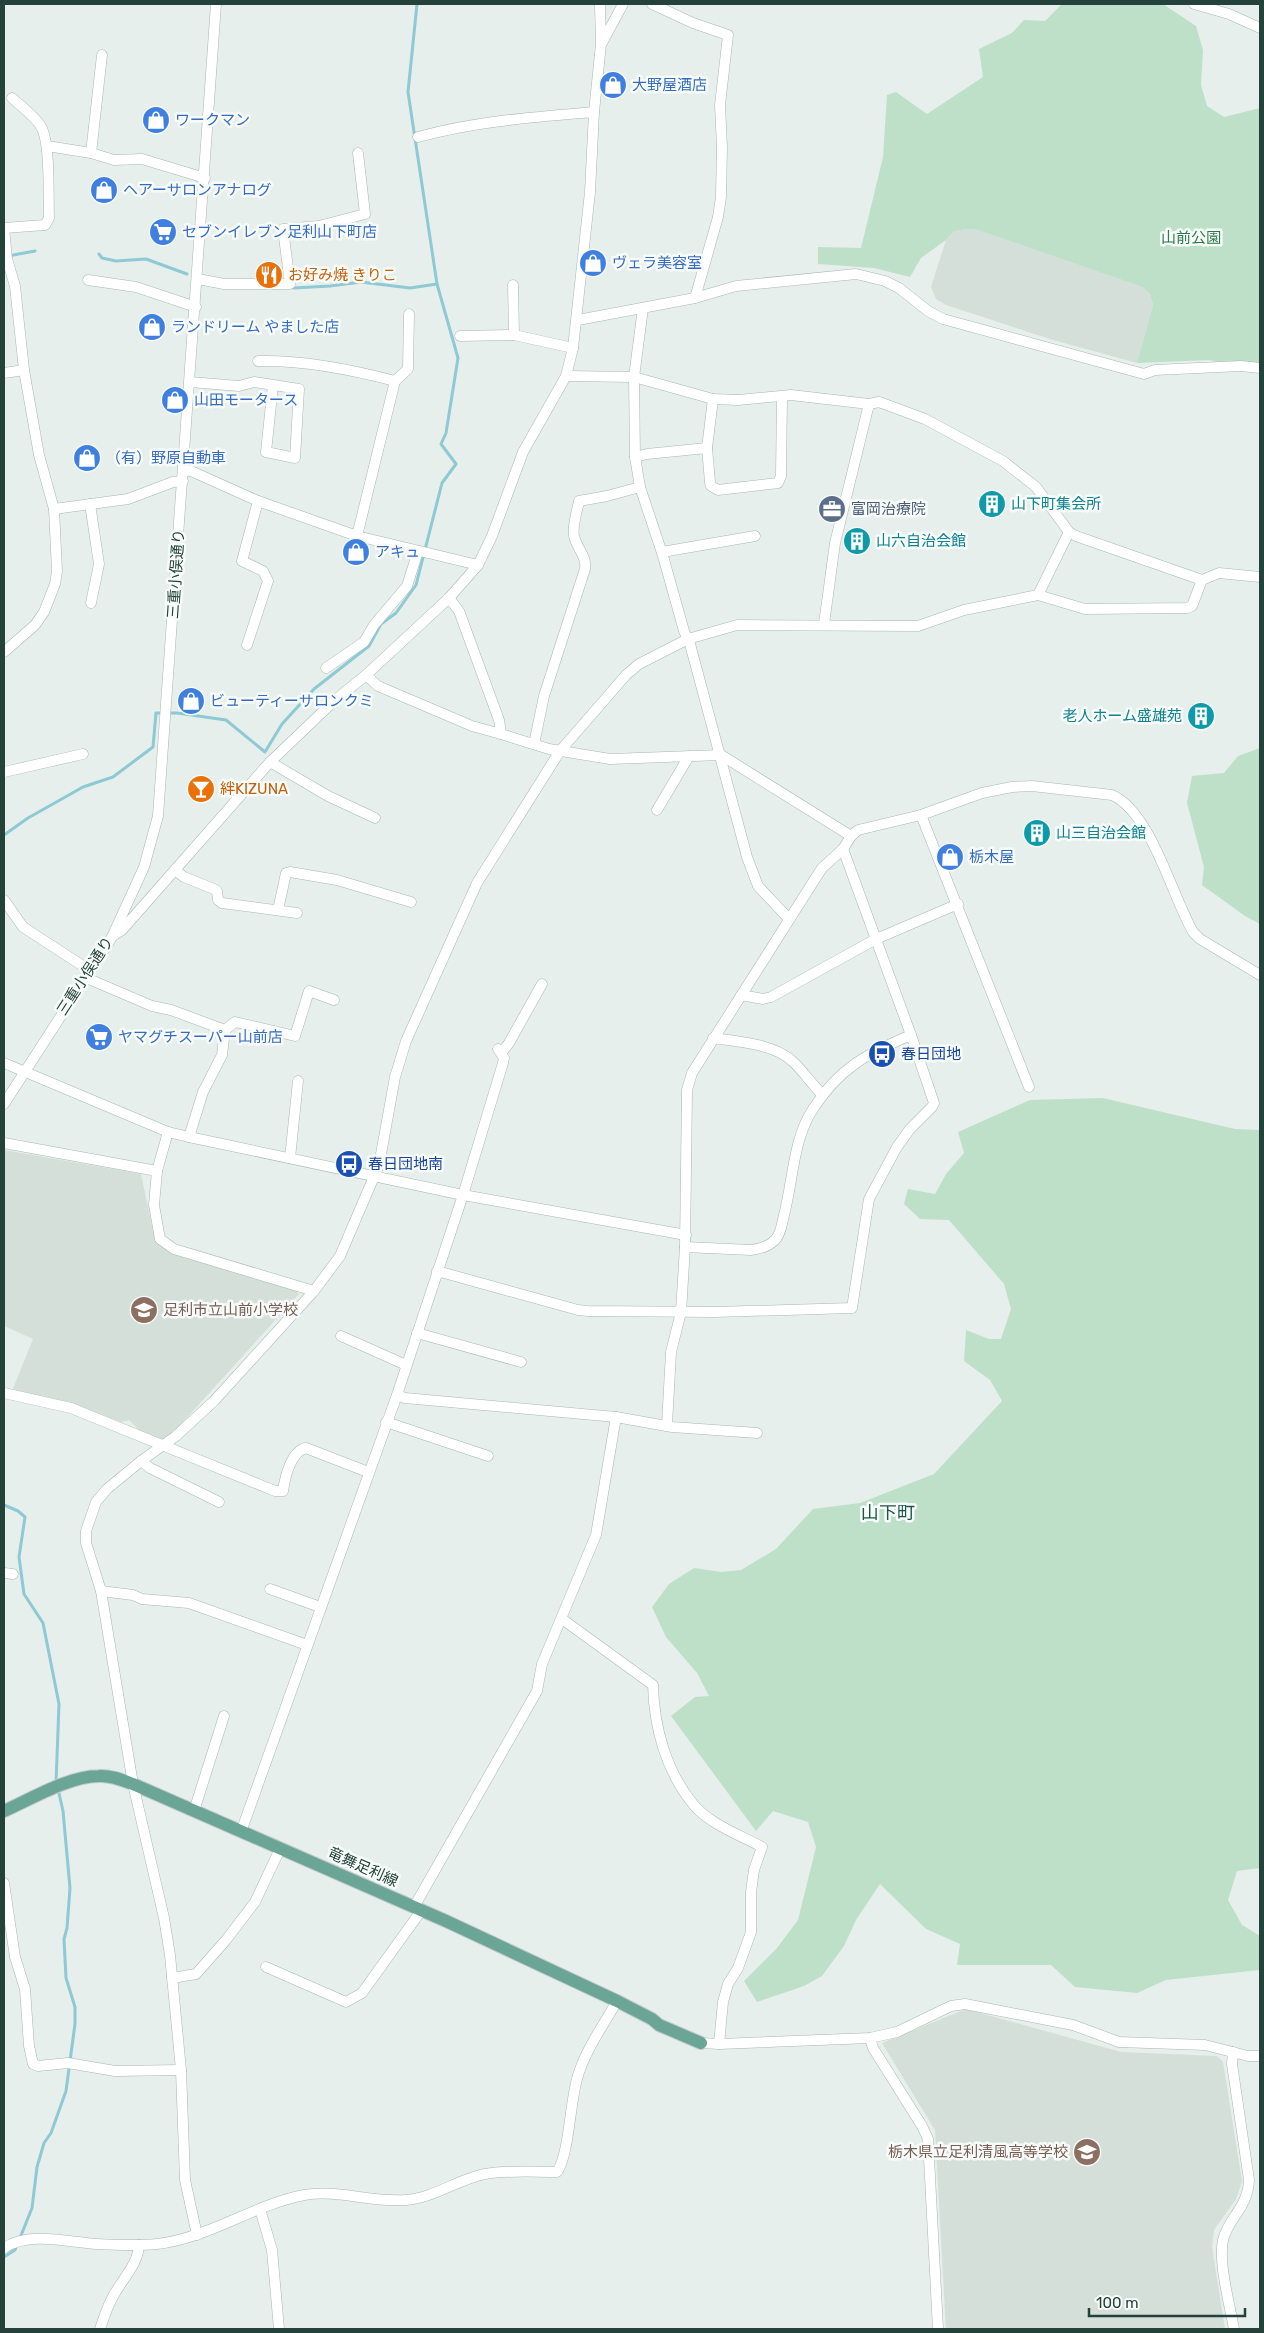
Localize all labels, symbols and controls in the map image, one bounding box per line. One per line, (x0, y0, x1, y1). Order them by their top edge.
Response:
shop icon: 大野屋酒店 (598, 70, 628, 100)
place label: 大野屋酒店 (632, 76, 707, 94)
shop icon: ワークマン (141, 105, 171, 135)
place label: ワークマン (175, 111, 250, 129)
shop icon: ヘアーサロンアナログ (89, 175, 119, 205)
place label: ヘアーサロンアナログ (123, 181, 272, 199)
supermarket icon: セブンイレブン足利山下町店 (148, 217, 178, 247)
place label: セブンイレブン足利山下町店 (182, 223, 377, 241)
park label: 山前公園 (1161, 229, 1221, 247)
shop icon: ヴェラ美容室 (578, 248, 608, 278)
place label: ヴェラ美容室 (612, 254, 702, 272)
restaurant icon: お好み焼 きりこ (254, 260, 284, 290)
place label: お好み焼 きりこ (288, 266, 397, 284)
shop icon: ランドリーム やました店 (137, 312, 167, 342)
place label: ランドリーム やました店 (171, 318, 339, 336)
shop icon: 山田モータース (160, 385, 190, 415)
place label: 山田モータース (194, 391, 298, 409)
shop icon: （有）野原自動車 (72, 443, 102, 473)
place label: （有）野原自動車 (106, 449, 226, 467)
building icon: 山下町集会所 (977, 489, 1007, 519)
office icon: 富岡治療院 (817, 494, 847, 524)
place label: 山下町集会所 (1011, 495, 1101, 513)
place label: 富岡治療院 (851, 500, 926, 518)
building icon: 山六自治会館 (842, 526, 872, 556)
street label: 三重小俣通り (164, 528, 188, 620)
place label: 山六自治会館 (876, 532, 966, 550)
shop icon: アキュ (341, 537, 371, 567)
place label: アキュ (375, 543, 420, 561)
shop icon: ビューティーサロンクミ (176, 686, 206, 716)
place label: ビューティーサロンクミ (210, 692, 374, 710)
building icon: 老人ホーム盛雄苑 (1186, 701, 1216, 731)
place label: 老人ホーム盛雄苑 (1062, 707, 1182, 725)
bar icon: 絆KIZUNA (186, 774, 216, 804)
place label: 絆KIZUNA (220, 780, 288, 798)
building icon: 山三自治会館 (1022, 818, 1052, 848)
place label: 山三自治会館 (1056, 824, 1146, 842)
shop icon: 栃木屋 (935, 842, 965, 872)
place label: 栃木屋 (969, 848, 1014, 866)
street label: 三重小俣通り (53, 933, 117, 1019)
supermarket icon: ヤマグチスーパー山前店 (84, 1022, 114, 1052)
place label: ヤマグチスーパー山前店 (118, 1028, 283, 1046)
bus stop icon: 春日団地 (867, 1039, 897, 1069)
place label: 春日団地 (901, 1045, 961, 1063)
bus stop icon: 春日団地南 (334, 1149, 364, 1179)
place label: 春日団地南 (368, 1155, 443, 1173)
school or university icon: 足利市立山前小学校 (129, 1295, 159, 1325)
place label: 足利市立山前小学校 (163, 1301, 298, 1319)
district label: 山下町 (861, 1502, 915, 1524)
street label: 竜舞足利線 (325, 1844, 401, 1890)
school or university icon: 栃木県立足利清風高等学校 (1072, 2137, 1102, 2167)
place label: 栃木県立足利清風高等学校 (888, 2143, 1068, 2161)
scale bar (1089, 2286, 1245, 2318)
text: 100 m (1096, 2294, 1138, 2312)

